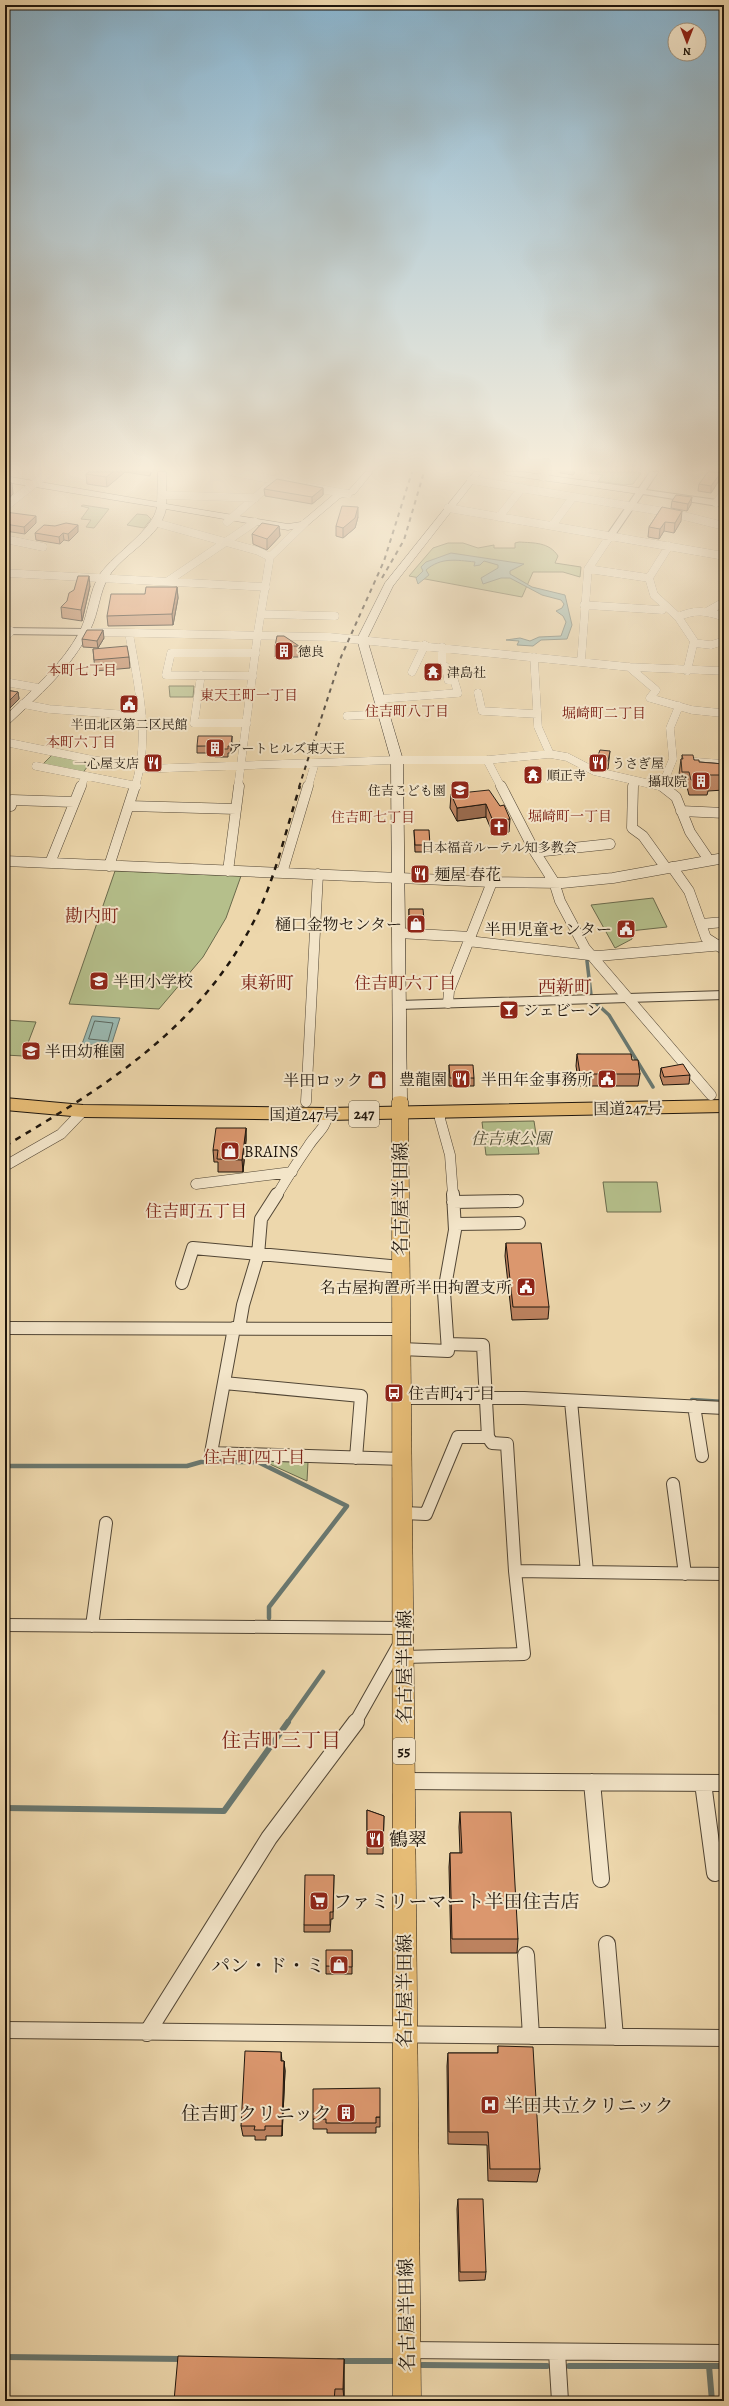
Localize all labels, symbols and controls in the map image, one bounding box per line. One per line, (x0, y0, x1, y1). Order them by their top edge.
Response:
north arrow (667, 22, 707, 62)
text: N (683, 44, 691, 59)
building icon: 徳良 (273, 640, 295, 662)
place label: 徳良 (298, 643, 324, 660)
district label: 本町七丁目 (47, 661, 117, 680)
temple icon: 津島社 (422, 661, 444, 683)
place label: 津島社 (447, 664, 486, 681)
district label: 東天王町一丁目 (200, 686, 298, 705)
public building icon: 半田北区第二区民館 (118, 693, 140, 715)
district label: 住吉町八丁目 (365, 702, 449, 721)
district label: 堀崎町二丁目 (562, 704, 646, 723)
place label: 半田北区第二区民館 (70, 716, 188, 733)
district label: 本町六丁目 (46, 733, 116, 752)
building icon: アートヒルズ東天王 (204, 737, 226, 759)
place label: アートヒルズ東天王 (229, 740, 345, 757)
restaurant icon: 一心屋支店 (142, 752, 164, 774)
restaurant icon: うさぎ屋 (587, 752, 609, 774)
place label: 一心屋支店 (74, 755, 139, 772)
place label: うさぎ屋 (612, 755, 664, 772)
temple icon: 順正寺 (522, 764, 544, 786)
place label: 順正寺 (547, 767, 586, 784)
building icon: 攝取院 (690, 770, 712, 792)
place label: 攝取院 (648, 773, 687, 790)
school or university icon: 住吉こども園 (449, 779, 471, 801)
place label: 住吉こども園 (368, 782, 446, 799)
district label: 堀崎町一丁目 (528, 807, 612, 826)
district label: 住吉町七丁目 (331, 808, 415, 827)
church icon: 日本福音ルーテル知多教会 (488, 816, 510, 838)
place label: 日本福音ルーテル知多教会 (421, 839, 577, 856)
restaurant icon: 麺屋 春花 (409, 863, 431, 885)
place label: 麺屋 春花 (434, 864, 501, 886)
district label: 勘内町 (65, 904, 119, 928)
shop icon: 樋口金物センター (405, 913, 427, 935)
place label: 樋口金物センター (275, 914, 402, 936)
public building icon: 半田児童センター (615, 918, 637, 940)
place label: 半田児童センター (485, 919, 612, 941)
school or university icon: 半田小学校 (88, 970, 110, 992)
place label: 半田小学校 (113, 971, 193, 993)
district label: 東新町 (240, 971, 294, 995)
district label: 住吉町六丁目 (354, 972, 456, 995)
district label: 西新町 (538, 975, 592, 999)
bar icon: シェビーン (498, 999, 520, 1021)
place label: シェビーン (523, 1000, 602, 1022)
school or university icon: 半田幼稚園 (20, 1040, 42, 1062)
place label: 半田幼稚園 (45, 1041, 125, 1063)
restaurant icon: 豊龍園 (450, 1068, 472, 1090)
public building icon: 半田年金事務所 (596, 1068, 618, 1090)
shop icon: 半田ロック (366, 1069, 388, 1091)
place label: 豊龍園 (399, 1069, 447, 1091)
place label: 半田年金事務所 (481, 1069, 593, 1091)
place label: 半田ロック (283, 1070, 363, 1092)
street label: 国道247号 (593, 1097, 663, 1121)
road number: 247 (349, 1101, 379, 1127)
street label: 国道247号 (269, 1104, 339, 1126)
park label: 住吉東公園 (471, 1128, 554, 1150)
shop icon: BRAINS (219, 1140, 241, 1162)
place label: BRAINS (244, 1141, 298, 1163)
street label: 名古屋半田線 (388, 1142, 414, 1256)
district label: 住吉町五丁目 (145, 1200, 247, 1223)
public building icon: 名古屋拘置所半田拘置支所 (515, 1276, 537, 1298)
place label: 名古屋拘置所半田拘置支所 (320, 1277, 512, 1299)
bus stop icon: 住吉町4丁目 (383, 1382, 405, 1404)
place label: 住吉町4丁目 (408, 1383, 495, 1405)
district label: 住吉町四丁目 (203, 1446, 305, 1469)
street label: 名古屋半田線 (392, 1610, 418, 1724)
district label: 住吉町三丁目 (221, 1727, 341, 1754)
road number: 55 (393, 1738, 415, 1764)
place label: 鶴翠 (389, 1827, 427, 1853)
restaurant icon: 鶴翠 (364, 1828, 386, 1850)
place label: ファミリーマート半田住吉店 (333, 1889, 580, 1915)
supermarket icon: ファミリーマート半田住吉店 (308, 1890, 330, 1912)
street label: 名古屋半田線 (392, 1934, 418, 2048)
place label: パン・ド・ミ (211, 1953, 325, 1979)
shop icon: パン・ド・ミ (328, 1954, 350, 1976)
place label: 半田共立クリニック (504, 2093, 674, 2119)
hospital icon: 半田共立クリニック (479, 2094, 501, 2116)
place label: 住吉町クリニック (181, 2101, 332, 2127)
building icon: 住吉町クリニック (335, 2102, 357, 2124)
street label: 名古屋半田線 (393, 2258, 421, 2372)

